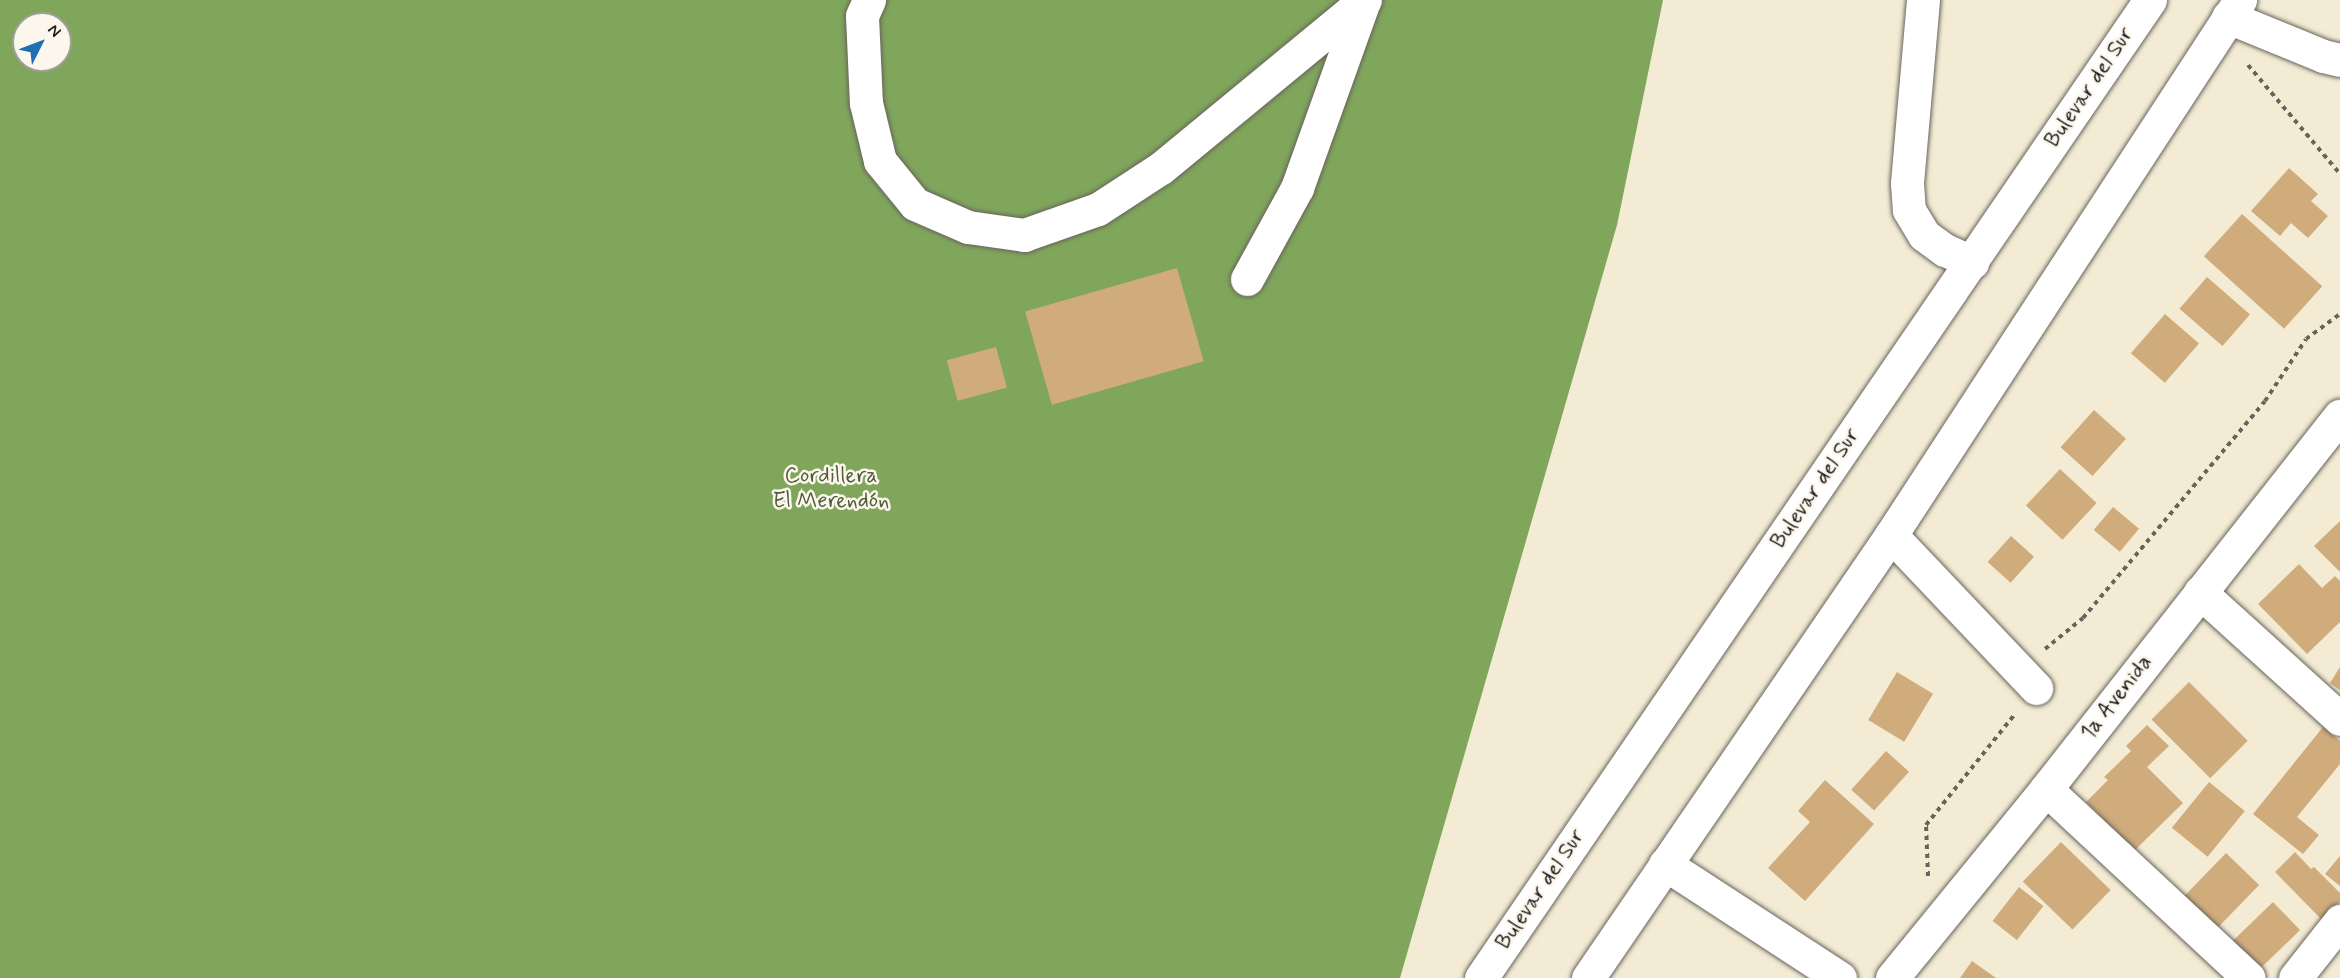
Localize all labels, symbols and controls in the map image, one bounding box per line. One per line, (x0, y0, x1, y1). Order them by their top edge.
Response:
north arrow (12, 12, 72, 72)
text: N (43, 20, 66, 42)
street label: Bulevar del Sur (2039, 22, 2141, 154)
street label: Bulevar del Sur (1765, 423, 1867, 555)
park label: Cordillera El Merendón (770, 463, 892, 514)
street label: 1a Avenida (2076, 650, 2158, 746)
street label: Bulevar del Sur (1490, 824, 1592, 956)

